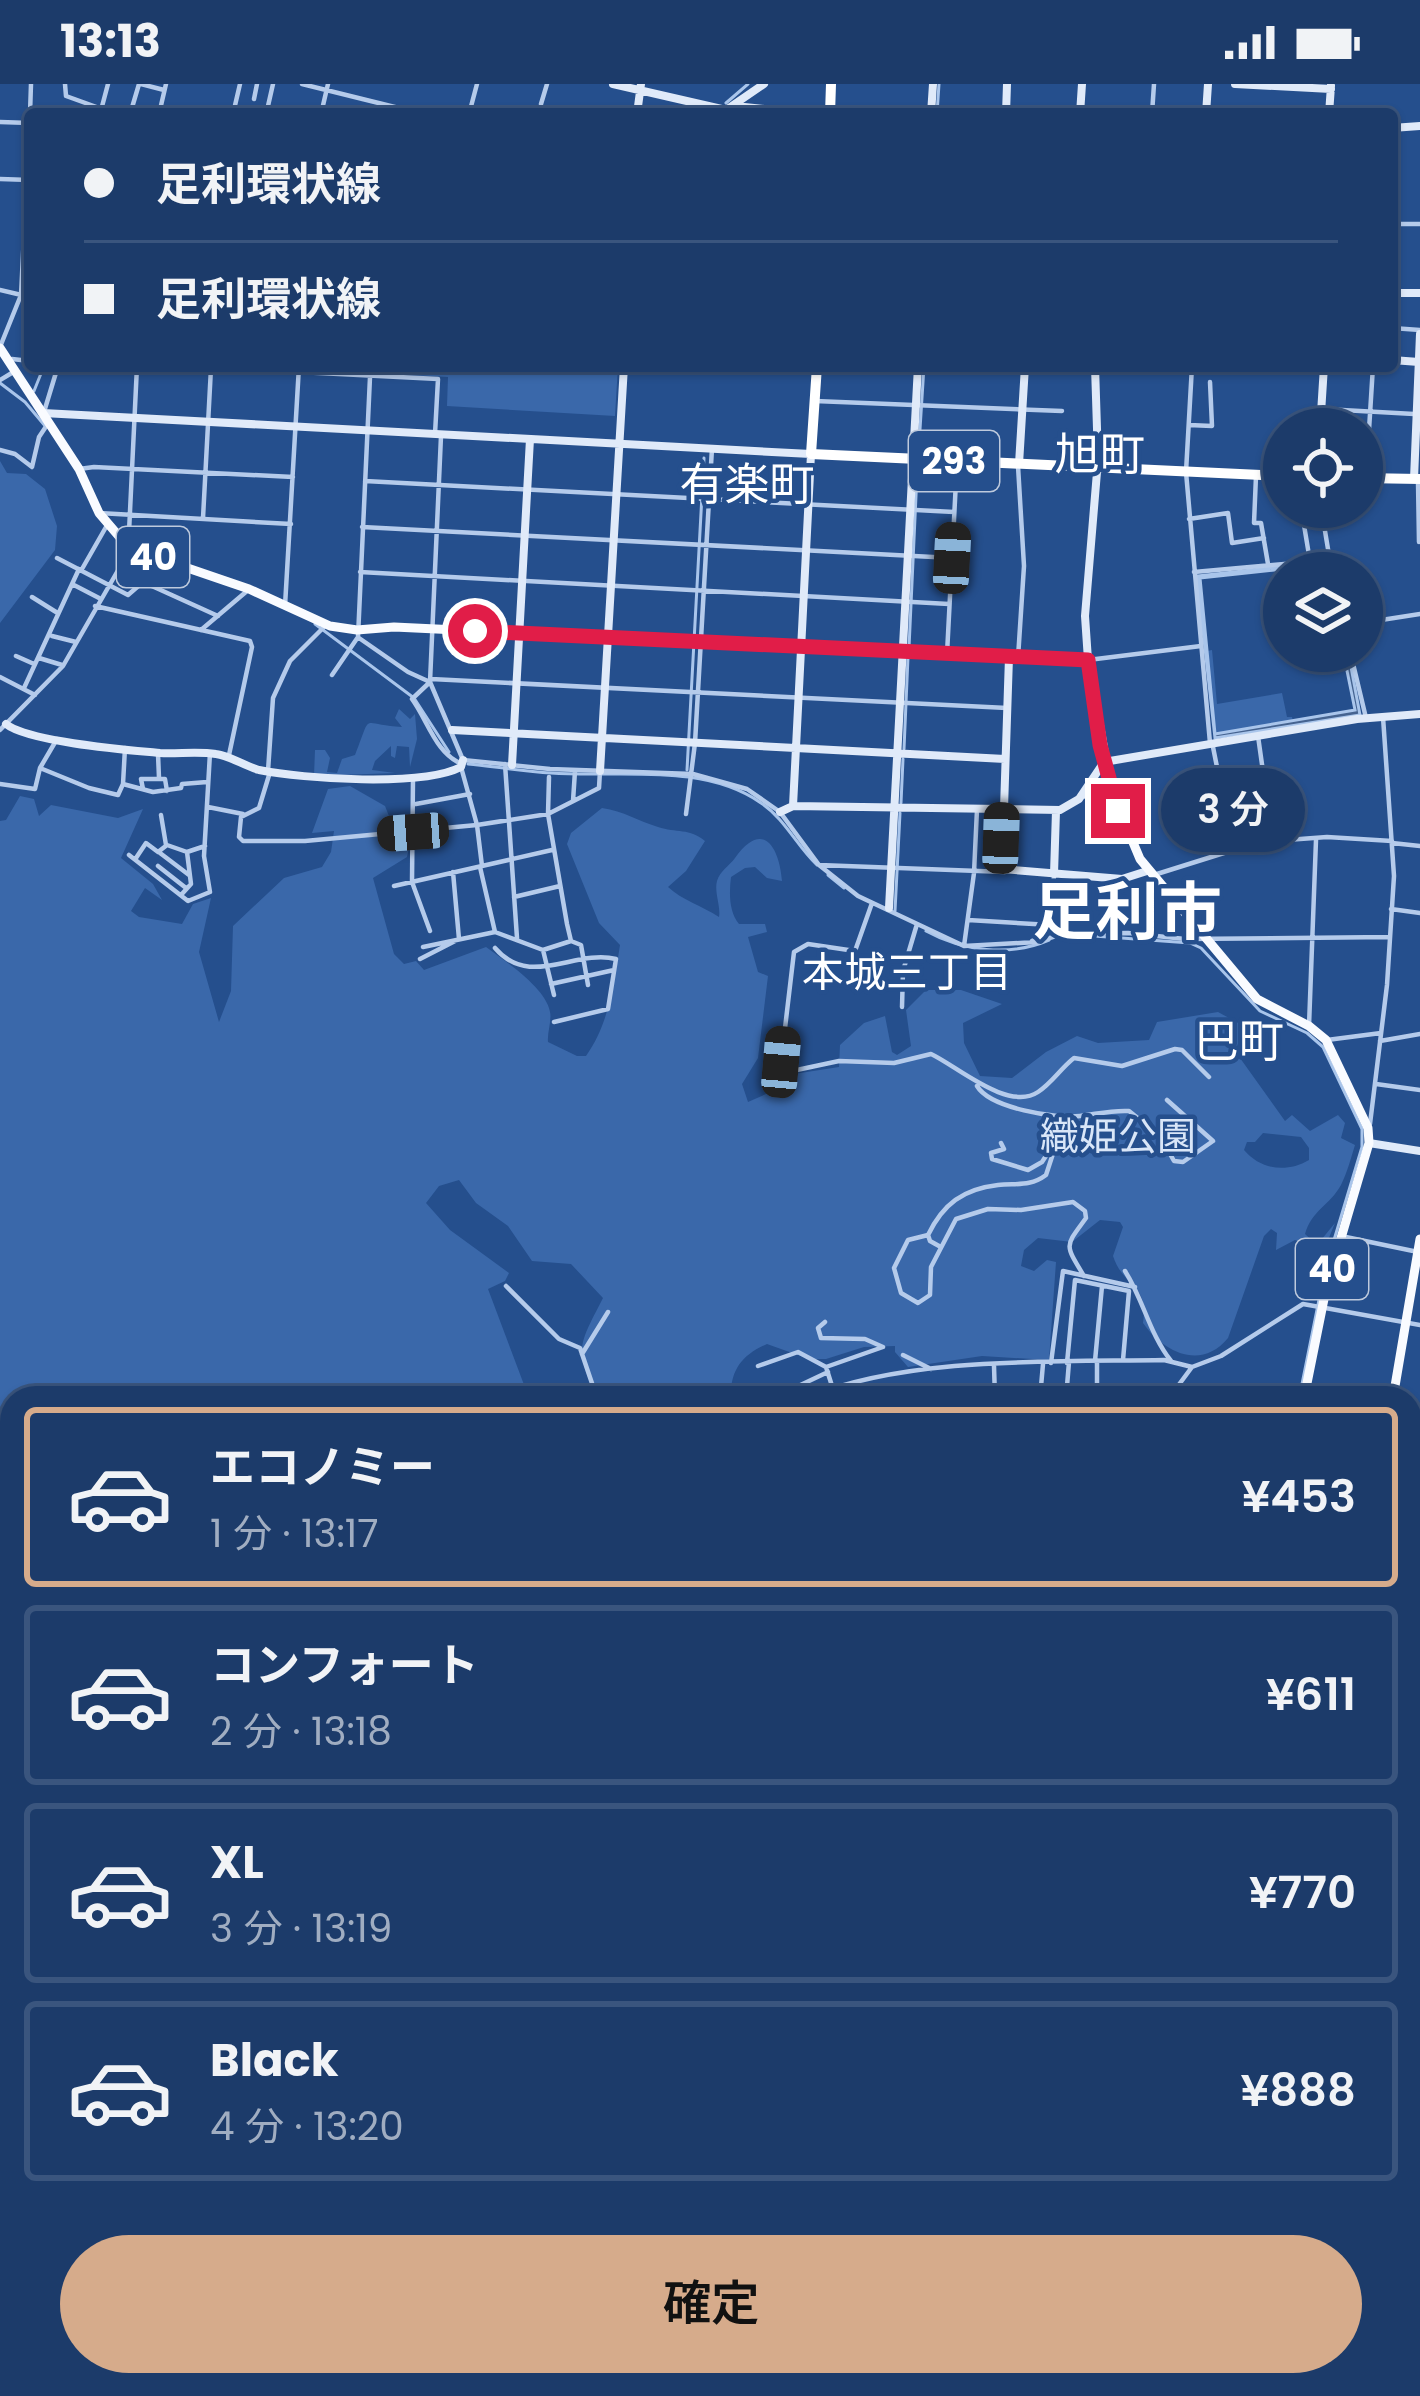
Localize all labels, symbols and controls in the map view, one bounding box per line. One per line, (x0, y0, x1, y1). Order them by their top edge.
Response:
text: 13:13 (60, 10, 161, 73)
text: 足利環状線 (156, 153, 381, 216)
text: 足利環状線 (156, 268, 381, 331)
map controls (1263, 408, 1383, 672)
button: locate (1263, 408, 1383, 528)
district label: 旭町 (1055, 423, 1145, 486)
road number: 293 (909, 431, 999, 491)
district label: 有楽町 (679, 453, 815, 516)
car (932, 521, 972, 595)
road number: 40 (117, 527, 189, 587)
button: layers (1263, 552, 1383, 672)
route start (448, 604, 502, 658)
callout: 3 分 (1160, 769, 1304, 853)
text: 3 分 (1197, 782, 1269, 837)
route end (1091, 784, 1145, 838)
car (982, 801, 1020, 875)
car (376, 812, 450, 852)
district label: 足利市 (1033, 868, 1222, 956)
district label: 本城三丁目 (802, 943, 1012, 1002)
district label: 巴町 (1194, 1010, 1284, 1073)
car (760, 1025, 802, 1099)
park label: 織姫公園 (1040, 1109, 1196, 1164)
road number: 40 (1296, 1239, 1368, 1299)
text: エコノミー (210, 1436, 435, 1499)
icon: car (66, 1443, 174, 1551)
text: ¥453 (1242, 1465, 1356, 1528)
text: 1 分 · 13:17 (210, 1506, 379, 1561)
text: コンフォート (210, 1634, 479, 1697)
icon: car (66, 1641, 174, 1749)
text: ¥611 (1266, 1663, 1356, 1726)
text: 2 分 · 13:18 (210, 1704, 392, 1759)
text: XL (210, 1831, 264, 1894)
icon: car (66, 1839, 174, 1947)
text: ¥770 (1249, 1861, 1356, 1924)
text: 3 分 · 13:19 (210, 1901, 392, 1956)
text: Black (210, 2029, 339, 2092)
icon: car (66, 2037, 174, 2145)
text: ¥888 (1241, 2059, 1356, 2122)
text: 4 分 · 13:20 (210, 2099, 404, 2154)
button: 確定 (60, 2235, 1362, 2373)

